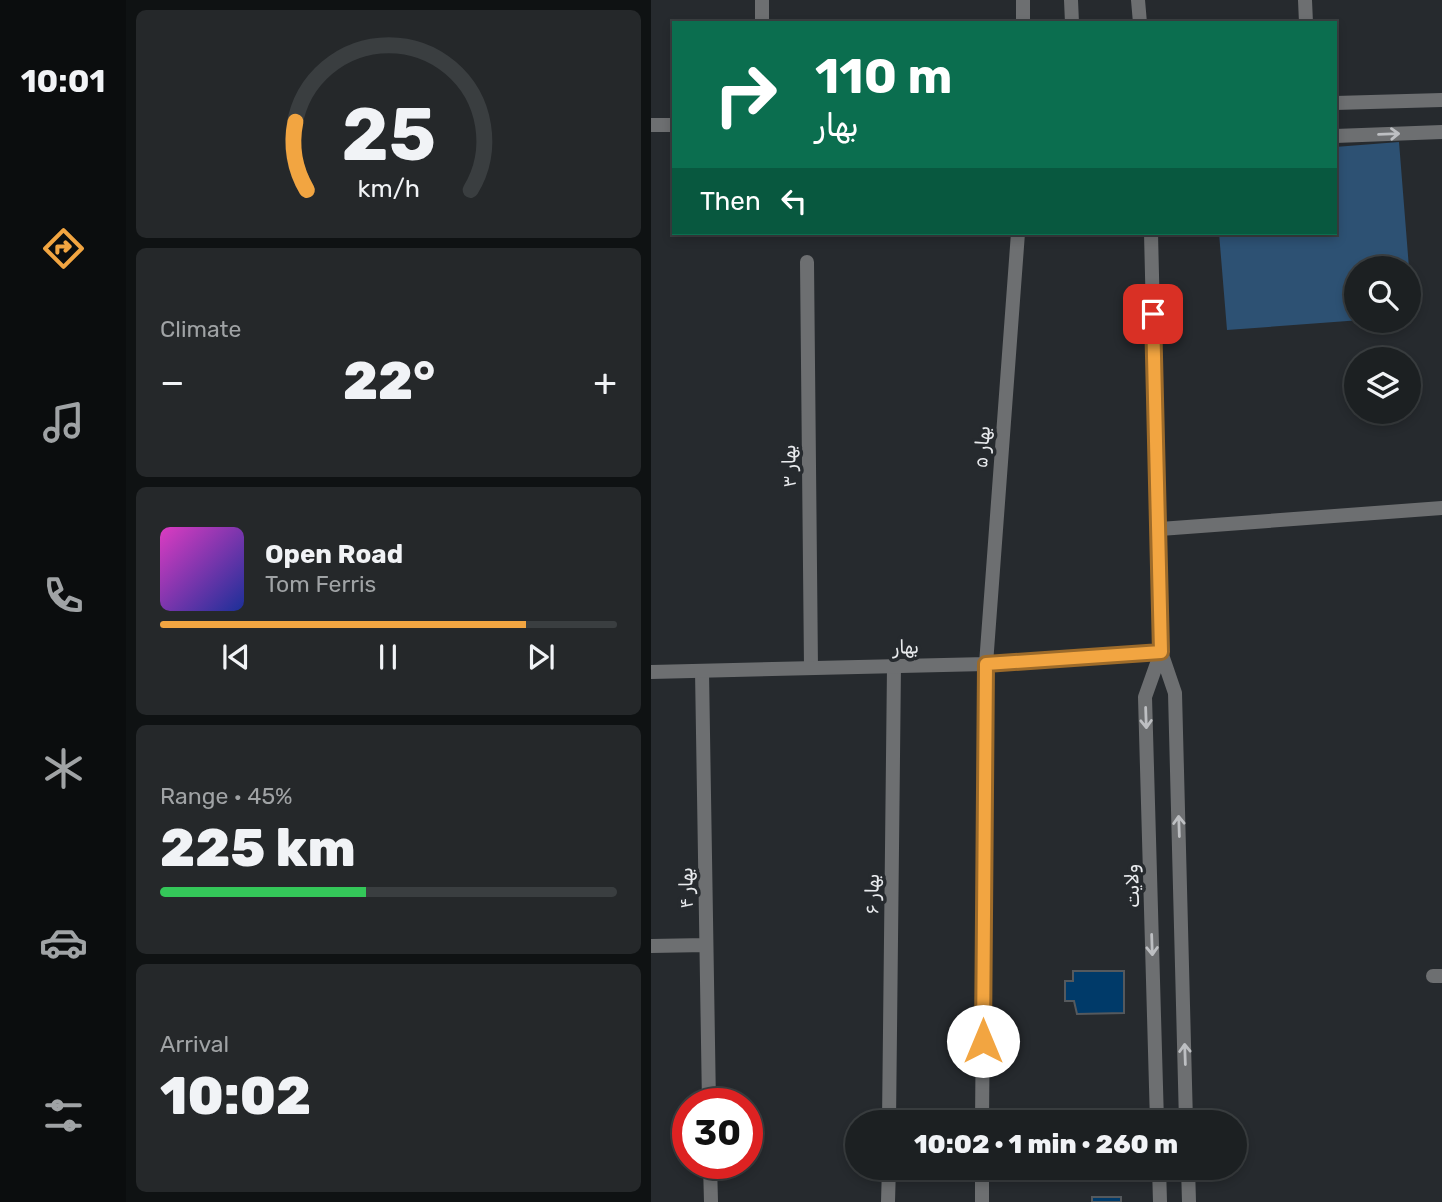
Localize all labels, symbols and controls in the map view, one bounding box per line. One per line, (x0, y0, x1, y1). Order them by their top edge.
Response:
text: 110 m (815, 47, 952, 105)
icon: right (700, 49, 791, 140)
text: 10:01 (21, 62, 105, 100)
text: 25 (341, 93, 436, 179)
text: بهار (815, 106, 859, 144)
one-way arrow (1377, 127, 1400, 140)
text: km/h (357, 174, 420, 203)
icon: left (775, 182, 813, 220)
text: Then (700, 186, 761, 217)
icon: directions (39, 224, 88, 273)
map controls (1344, 256, 1421, 424)
button: search (1344, 256, 1421, 333)
pin (1123, 284, 1183, 344)
icon: arrive (1134, 295, 1172, 333)
text: Climate (160, 315, 241, 343)
button: layers (1344, 347, 1421, 424)
text: 22° (343, 350, 435, 412)
text: − (160, 359, 185, 405)
text: + (593, 359, 617, 405)
icon: music (39, 398, 88, 447)
street label: بهار ۵ (969, 425, 995, 469)
street label: بهار ۳ (777, 444, 801, 488)
text: Open Road (265, 539, 403, 570)
text: Tom Ferris (265, 570, 376, 598)
icon: phone (39, 571, 88, 620)
street label: بهار (892, 635, 919, 659)
icon: previous (217, 638, 255, 676)
icon: pause (369, 638, 407, 676)
icon: next (522, 638, 560, 676)
one-way arrow (1139, 706, 1153, 729)
icon: climate (39, 744, 88, 793)
text: Range · 45% (160, 782, 293, 810)
one-way arrow (1172, 815, 1185, 838)
text: 225 km (160, 817, 356, 879)
street label: ولایت (1120, 864, 1144, 908)
street label: بهار ۴ (674, 867, 698, 909)
street label: بهار ۶ (860, 873, 884, 915)
icon: car (39, 918, 88, 967)
one-way arrow (1146, 934, 1159, 957)
position arrow (946, 1004, 1020, 1078)
text: Arrival (160, 1030, 229, 1058)
one-way arrow (1178, 1042, 1191, 1065)
text: 10:02 (160, 1065, 311, 1127)
speed limit sign: 30 (672, 1088, 763, 1179)
icon: filters (39, 1091, 88, 1140)
text: 10:02 · 1 min · 260 m (914, 1129, 1178, 1160)

